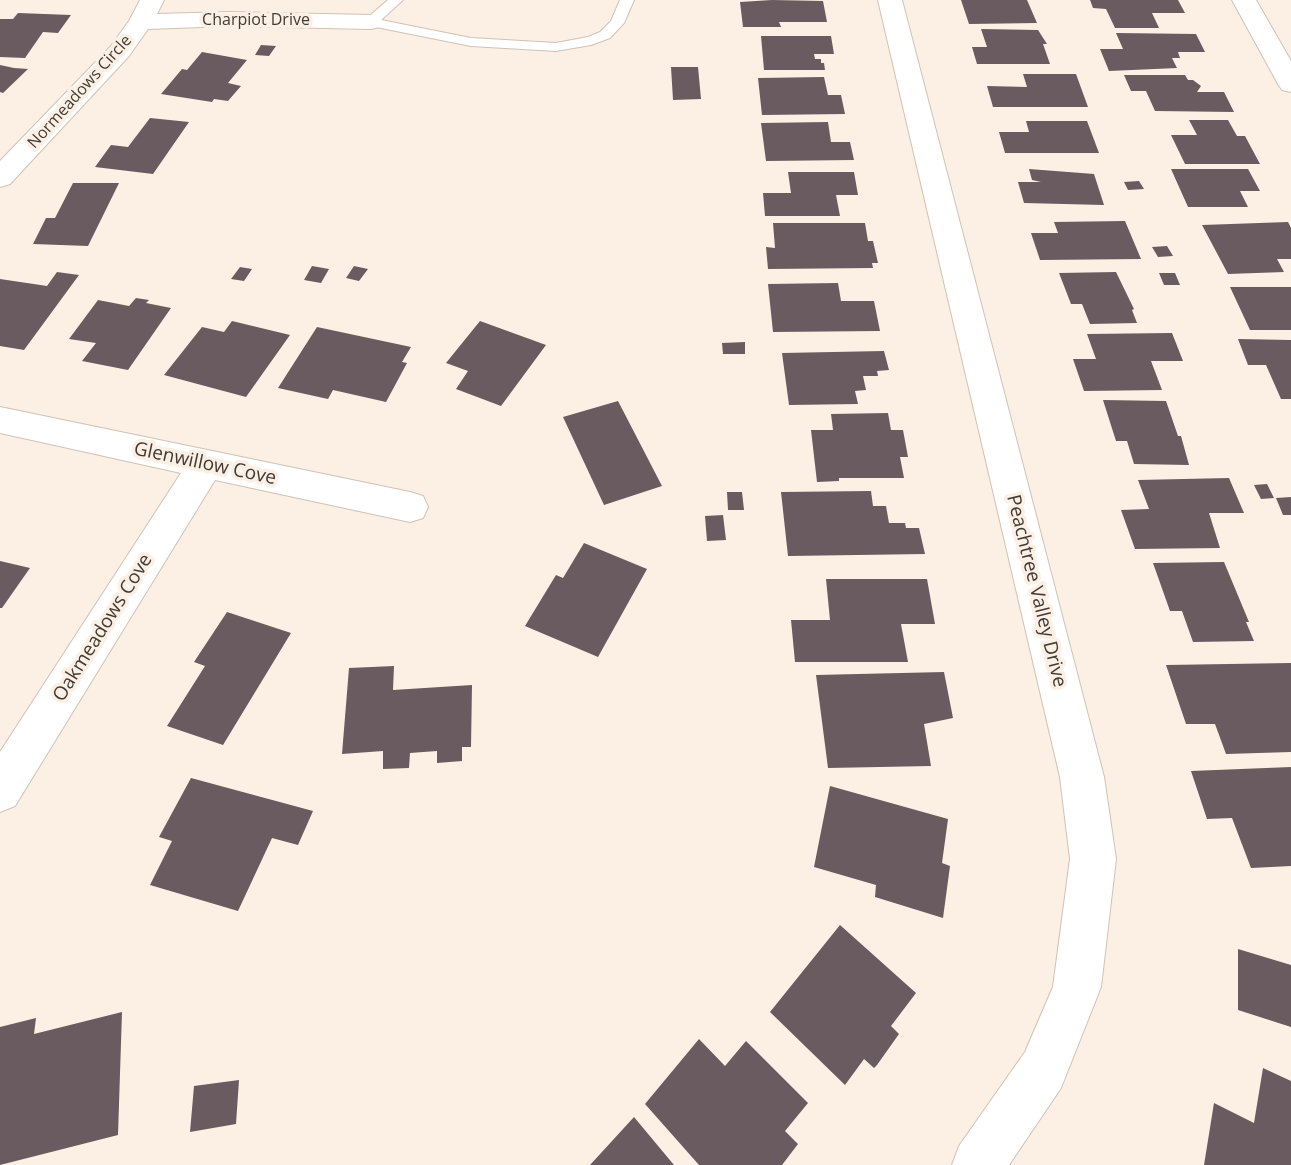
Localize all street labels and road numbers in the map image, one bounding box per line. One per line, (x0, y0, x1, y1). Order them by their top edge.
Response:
street label: Charpiot Drive (202, 10, 310, 30)
street label: Normeadows Circle (24, 31, 136, 153)
street label: Glenwillow Cove (132, 438, 278, 490)
street label: Peachtree Valley Drive (1001, 493, 1071, 689)
street label: Oakmeadows Cove (48, 550, 158, 706)

